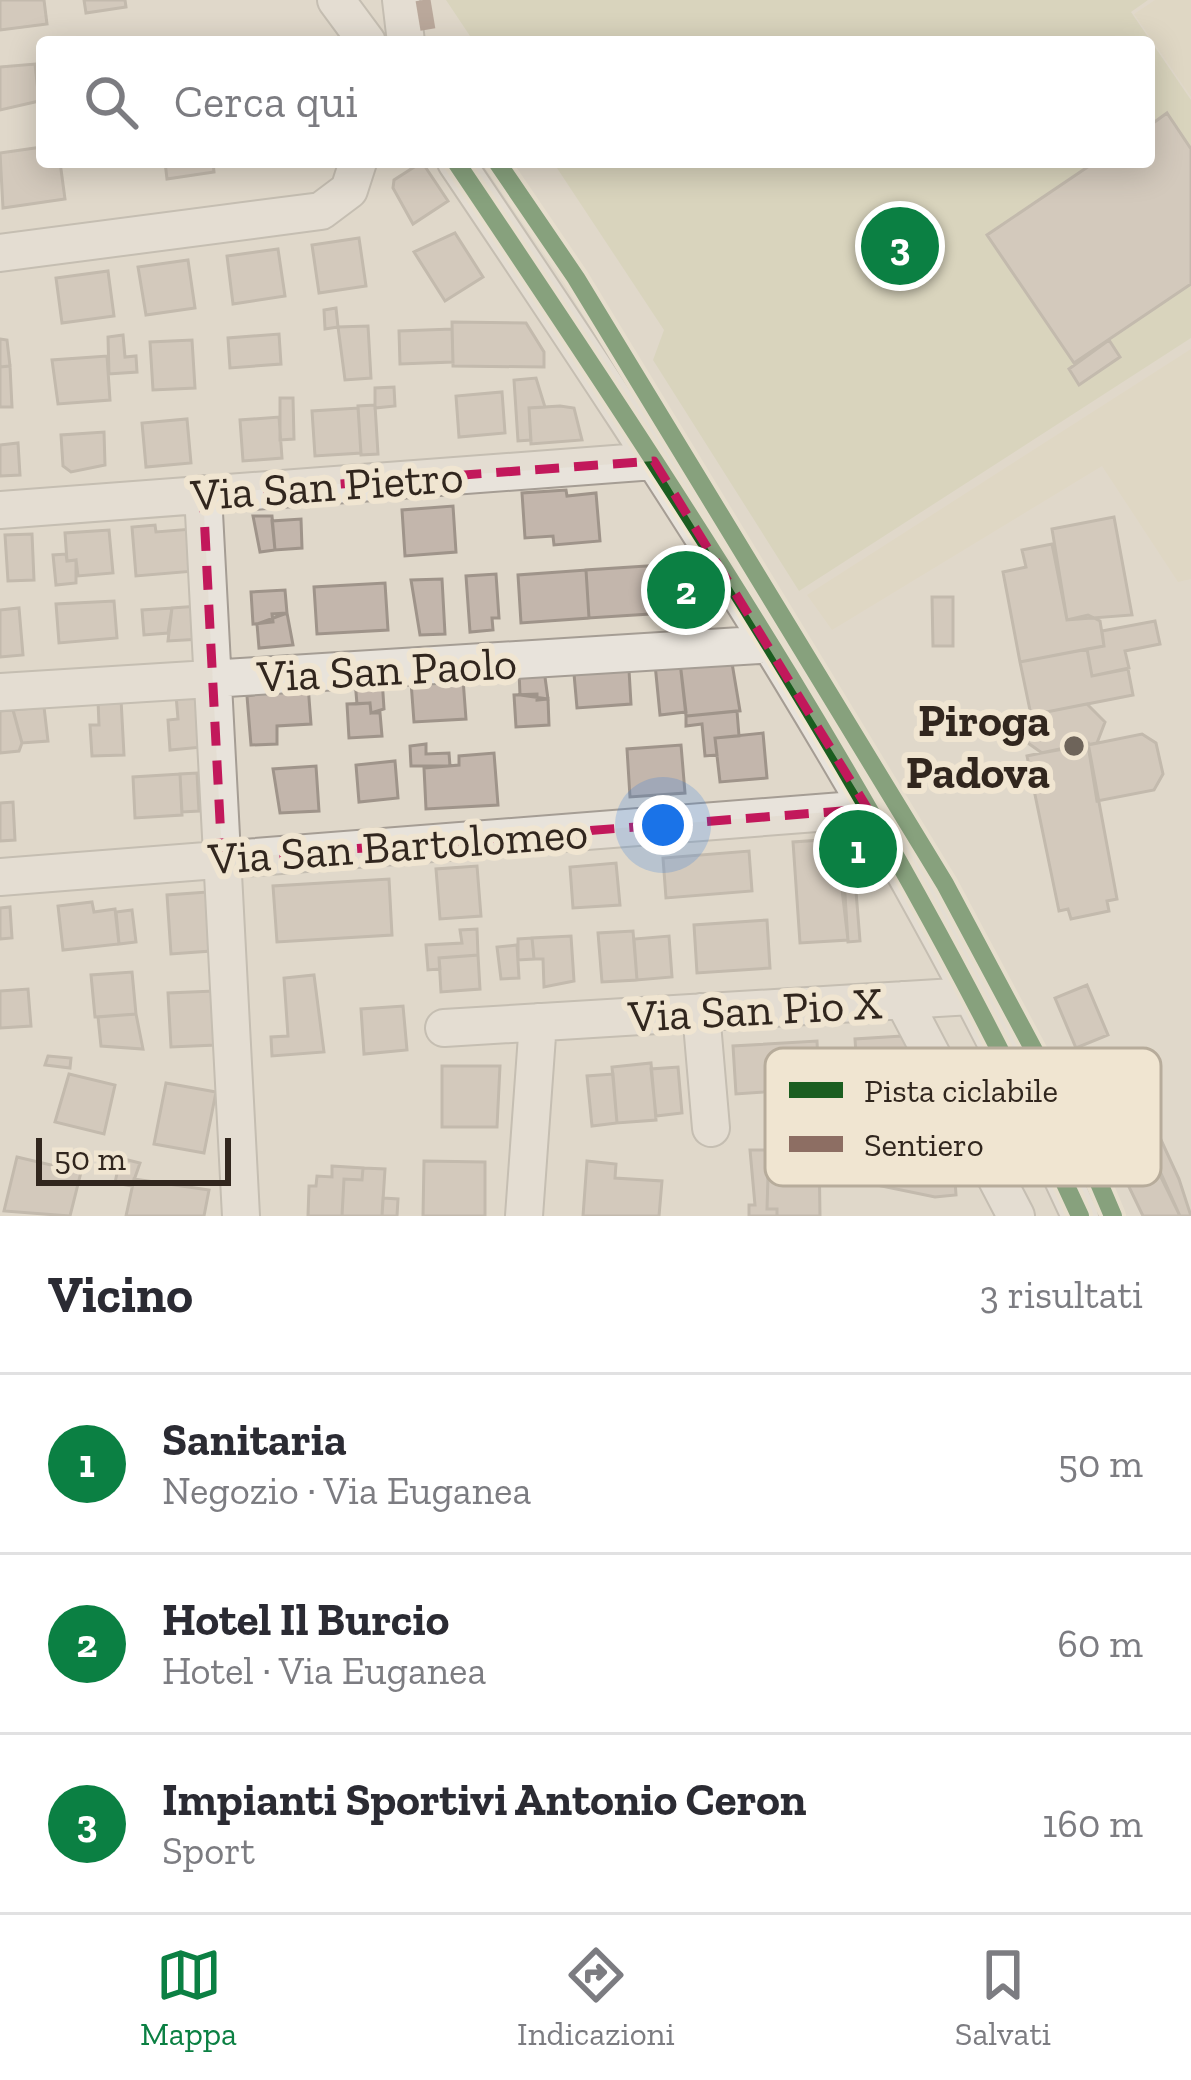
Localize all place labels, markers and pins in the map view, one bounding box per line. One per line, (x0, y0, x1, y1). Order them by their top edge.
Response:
pin: 3 (861, 201, 939, 291)
pin: 2 (647, 545, 725, 635)
place label: Piroga Padova (906, 694, 1050, 800)
marker: Piroga Padova (1061, 733, 1087, 759)
pin: 1 (819, 804, 897, 894)

